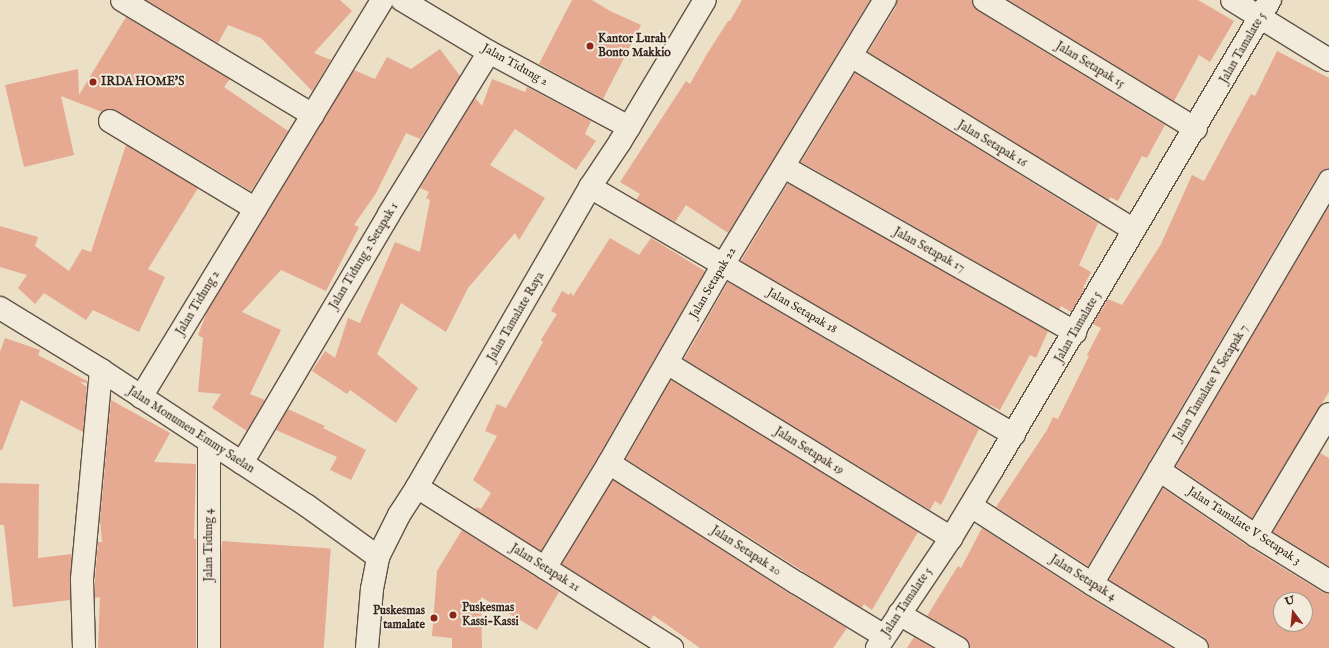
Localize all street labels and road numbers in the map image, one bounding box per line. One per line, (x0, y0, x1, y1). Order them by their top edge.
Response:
street label: Jalan Tamalate 5 (1217, 10, 1269, 86)
street label: Jalan Setapak 15 (1053, 39, 1127, 91)
street label: Jalan Tidung 2 (480, 41, 550, 89)
street label: Jalan Setapak 16 (955, 118, 1029, 170)
street label: Jalan Tidung 2 Setapak 1 (326, 200, 402, 312)
street label: Jalan Setapak 17 (891, 225, 967, 275)
street label: Jalan Setapak 22 (687, 245, 739, 321)
street label: Jalan Tidung 2 (173, 268, 223, 338)
street label: Jalan Tamalate Raya (485, 270, 547, 364)
street label: Jalan Setapak 18 (765, 285, 839, 337)
street label: Jalan Tamalate 5 (1052, 289, 1104, 365)
street label: Jalan Tamalate V Setapak 7 (1171, 322, 1251, 444)
street label: Jalan Monumen Emmy Saelan (125, 384, 257, 476)
street label: Jalan Setapak 19 (772, 424, 846, 478)
street label: Jalan Tamalate V Setapak 3 (1185, 484, 1303, 568)
street label: Jalan Tidung 4 (202, 508, 216, 582)
street label: Jalan Setapak 20 (708, 523, 784, 579)
street label: Jalan Setapak 21 (508, 541, 582, 595)
street label: Jalan Setapak 4 (1047, 552, 1119, 604)
street label: Jalan Tamalate 5 (879, 565, 935, 639)

